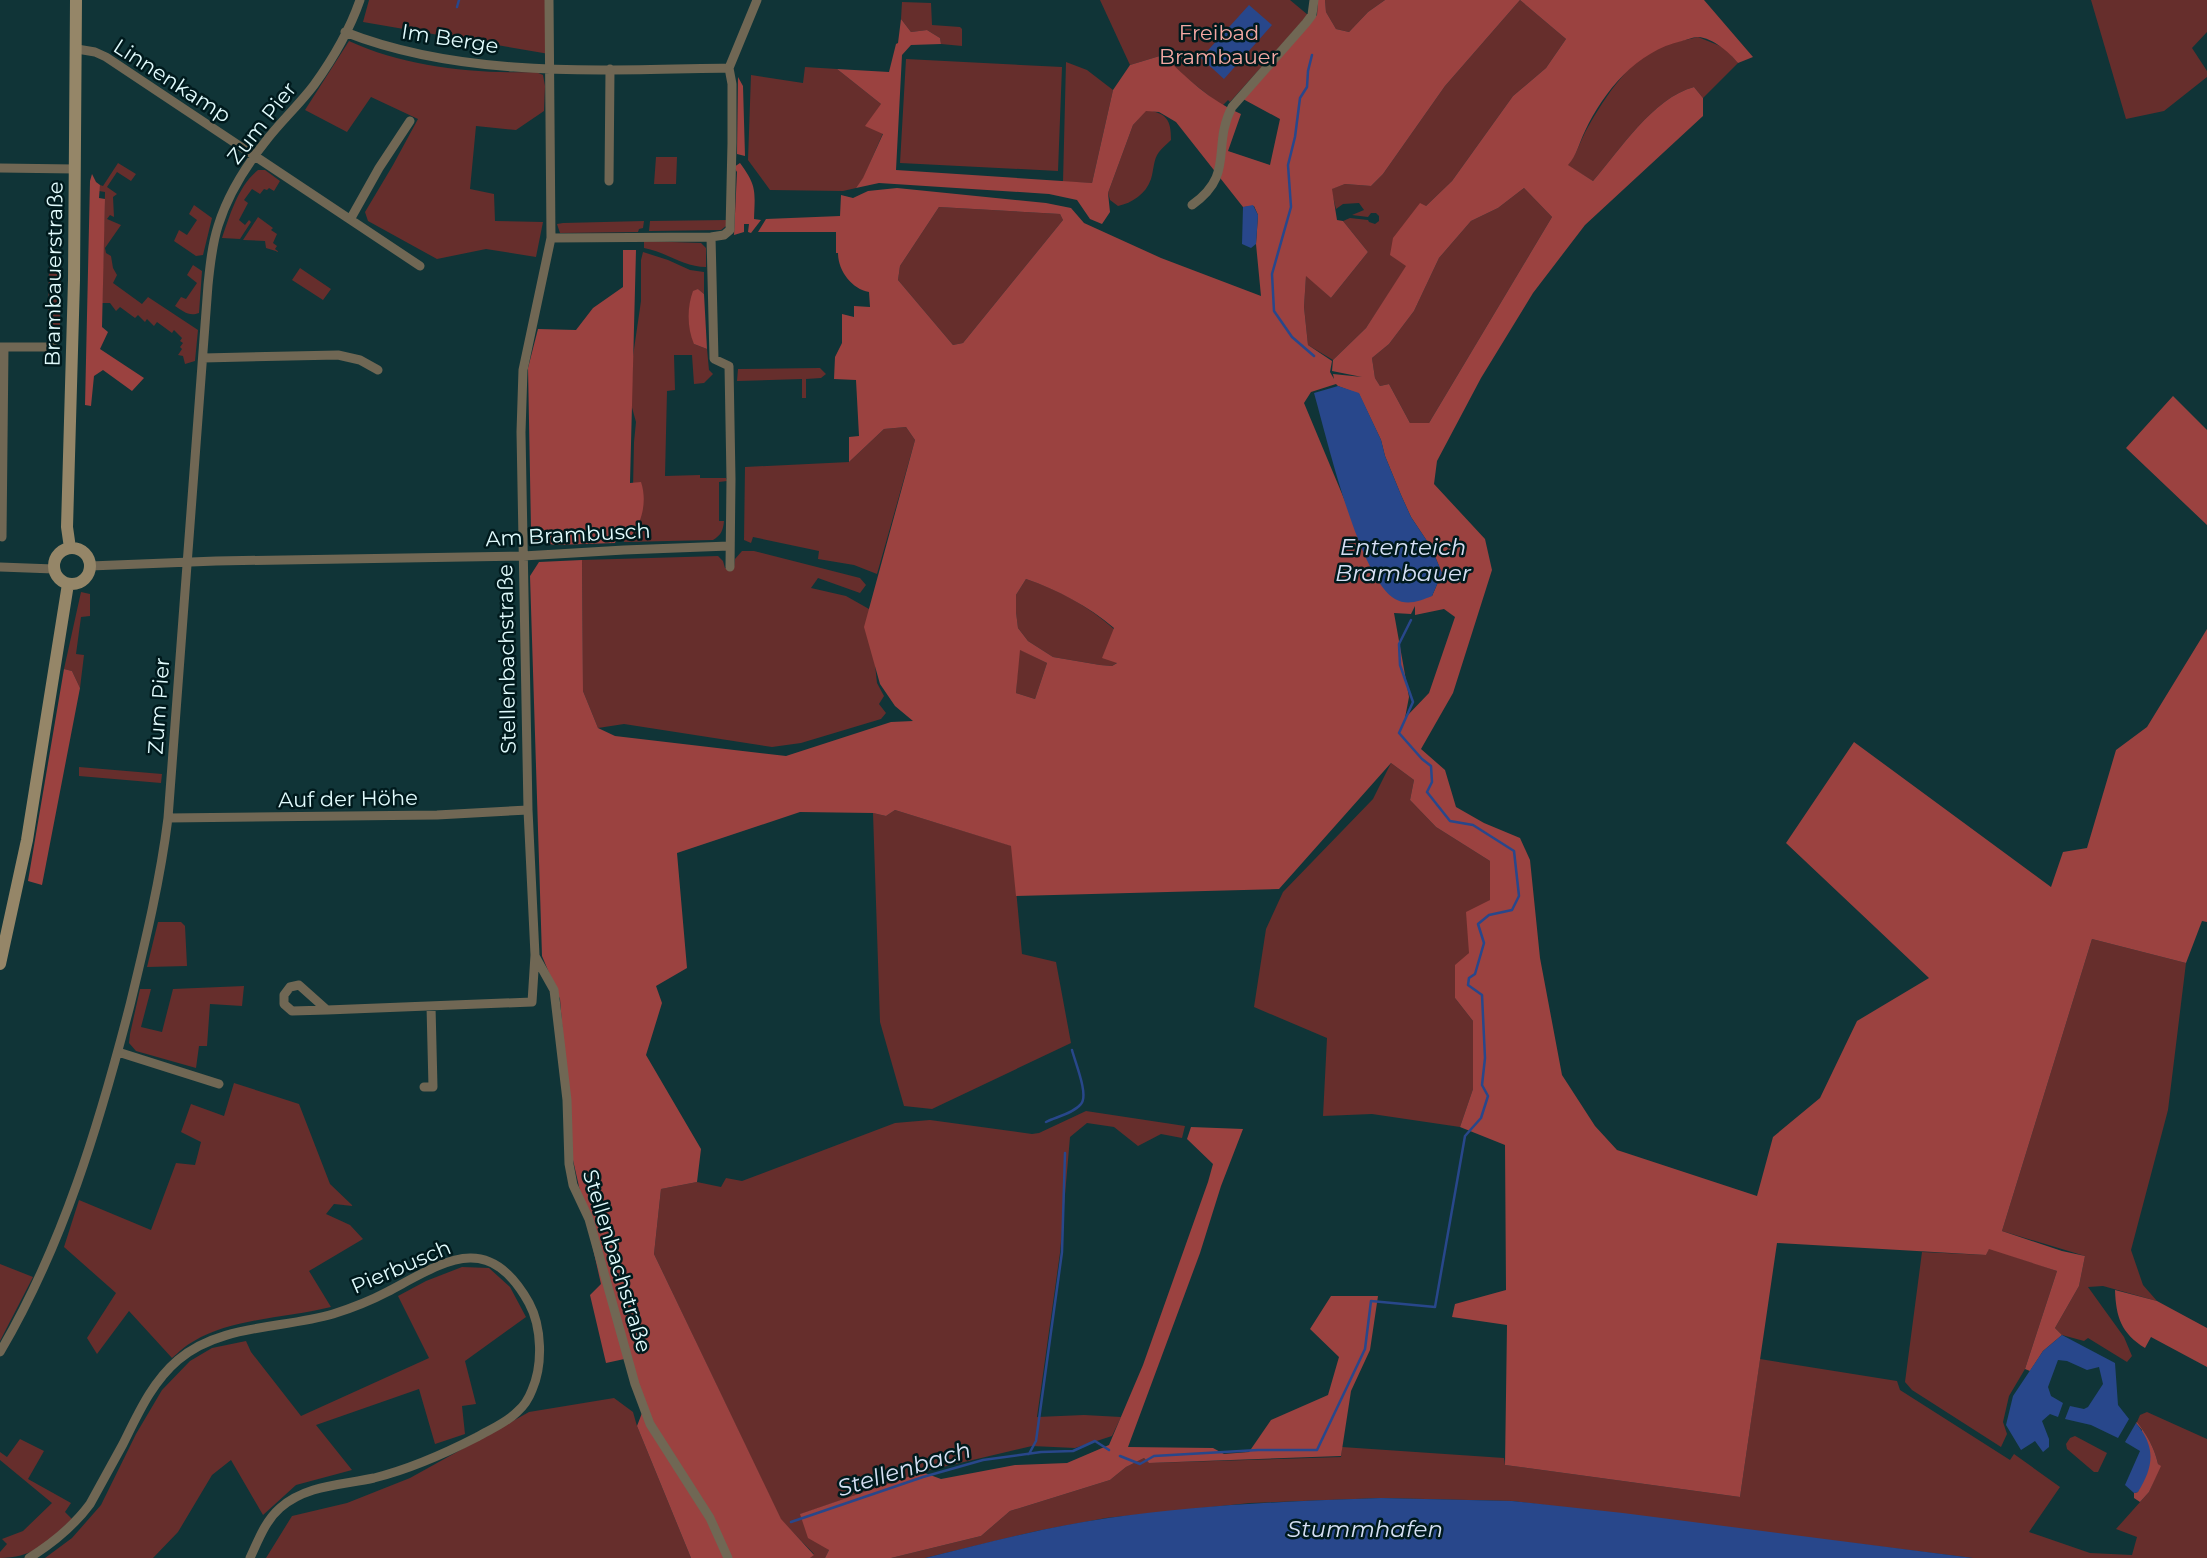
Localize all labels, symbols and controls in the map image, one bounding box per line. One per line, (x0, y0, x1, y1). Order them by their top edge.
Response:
street label: Im Berge (400, 19, 500, 59)
park label: Freibad Brambauer (1159, 20, 1279, 69)
street label: Linnenkamp (109, 33, 236, 128)
street label: Zum Pier (222, 77, 301, 169)
street label: Brambauerstraße (39, 181, 68, 367)
street label: Am Brambusch (485, 518, 651, 551)
water label: Ententeich Brambauer (1335, 533, 1472, 587)
street label: Stellenbachstraße (492, 564, 521, 754)
street label: Zum Pier (143, 657, 174, 755)
street label: Auf der Höhe (278, 785, 418, 812)
street label: Stellenbachstraße (578, 1166, 657, 1355)
street label: Pierbusch (347, 1234, 455, 1299)
water label: Stellenbach (834, 1435, 974, 1503)
water label: Stummhafen (1287, 1515, 1443, 1543)

